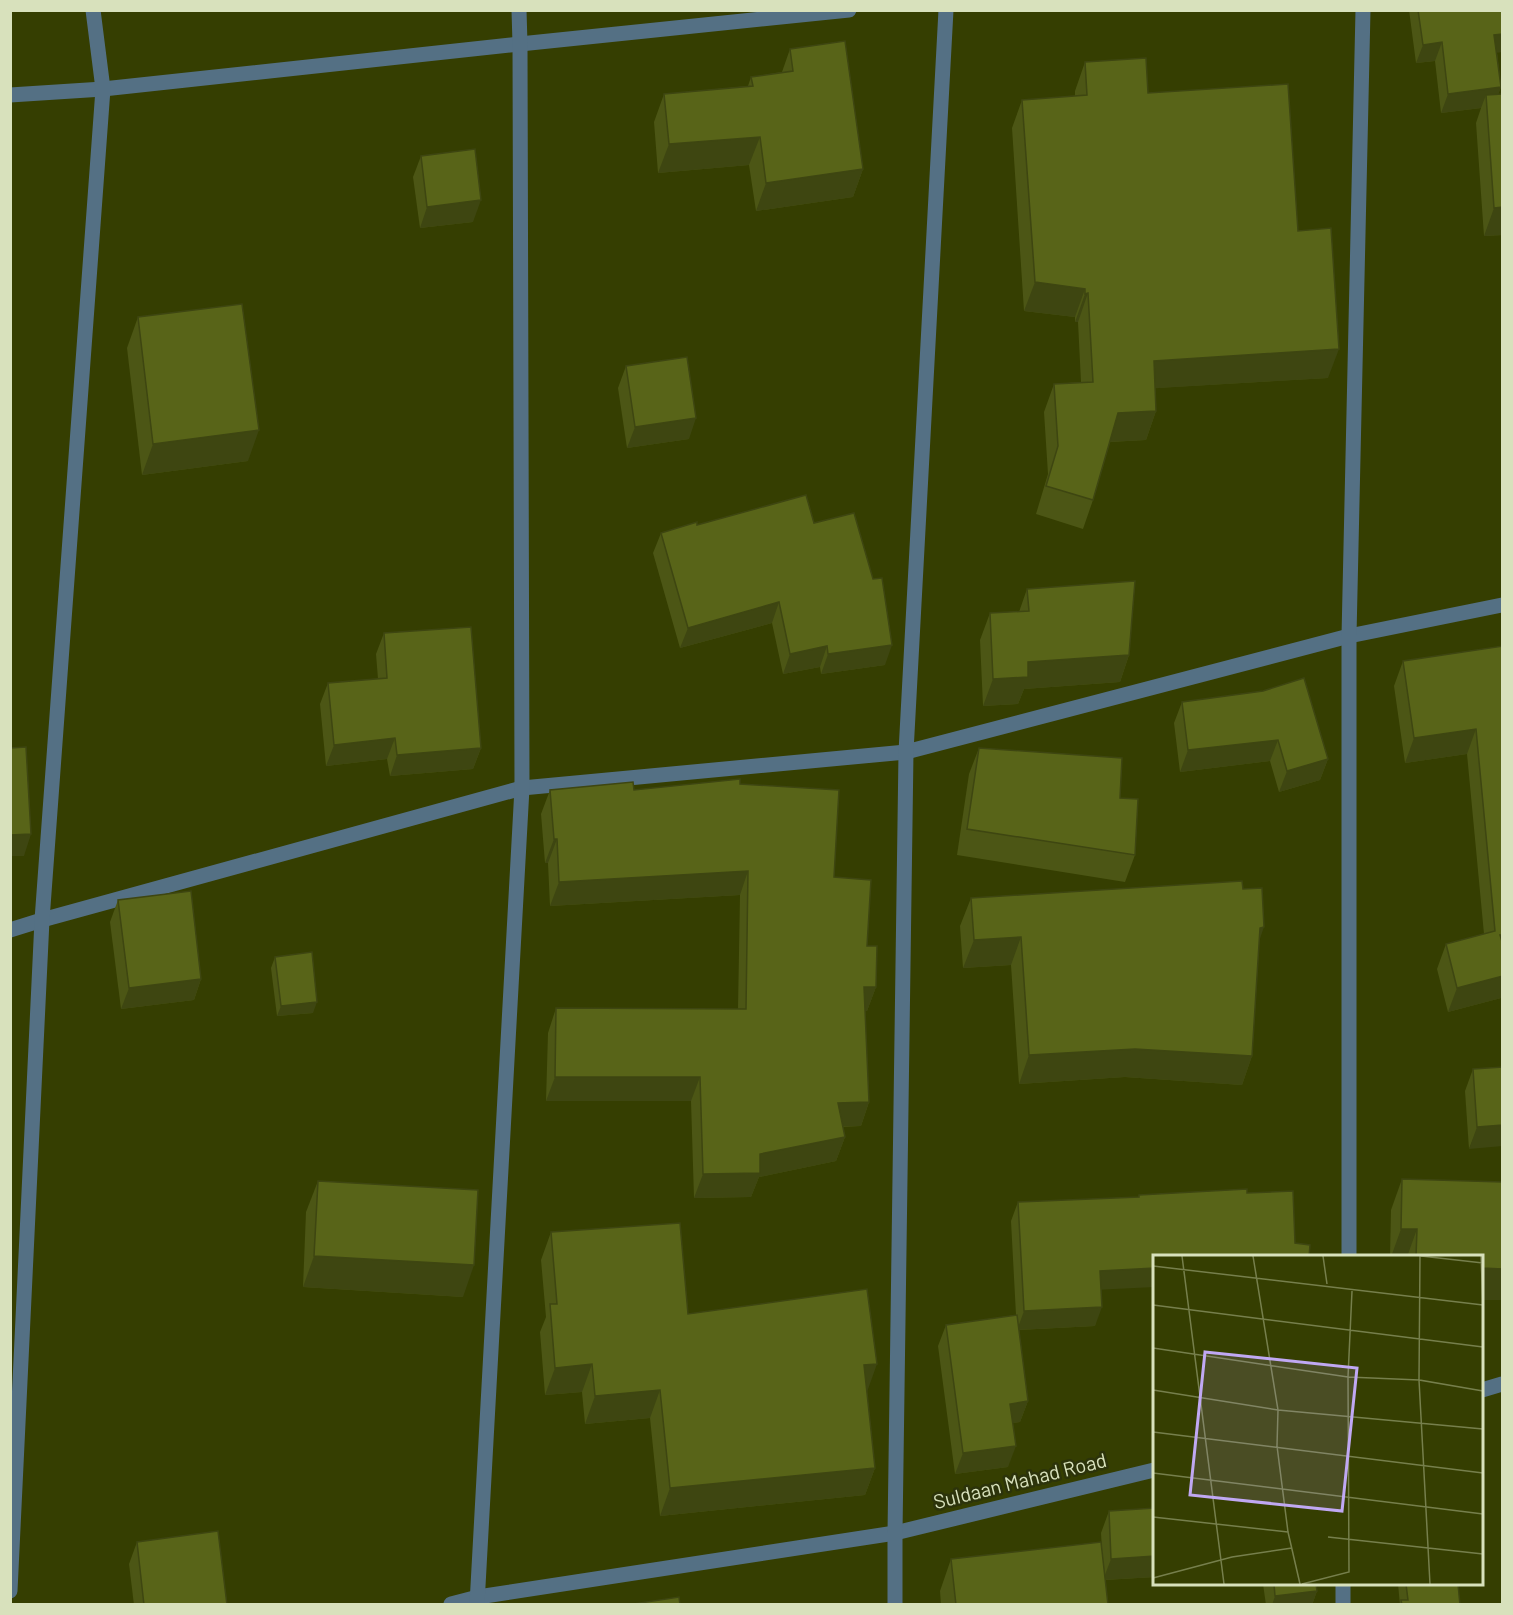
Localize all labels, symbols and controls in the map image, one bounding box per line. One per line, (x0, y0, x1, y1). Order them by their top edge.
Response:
inset map (1153, 1255, 1483, 1585)
street label: Suldaan Mahad Road (931, 1447, 1109, 1513)

